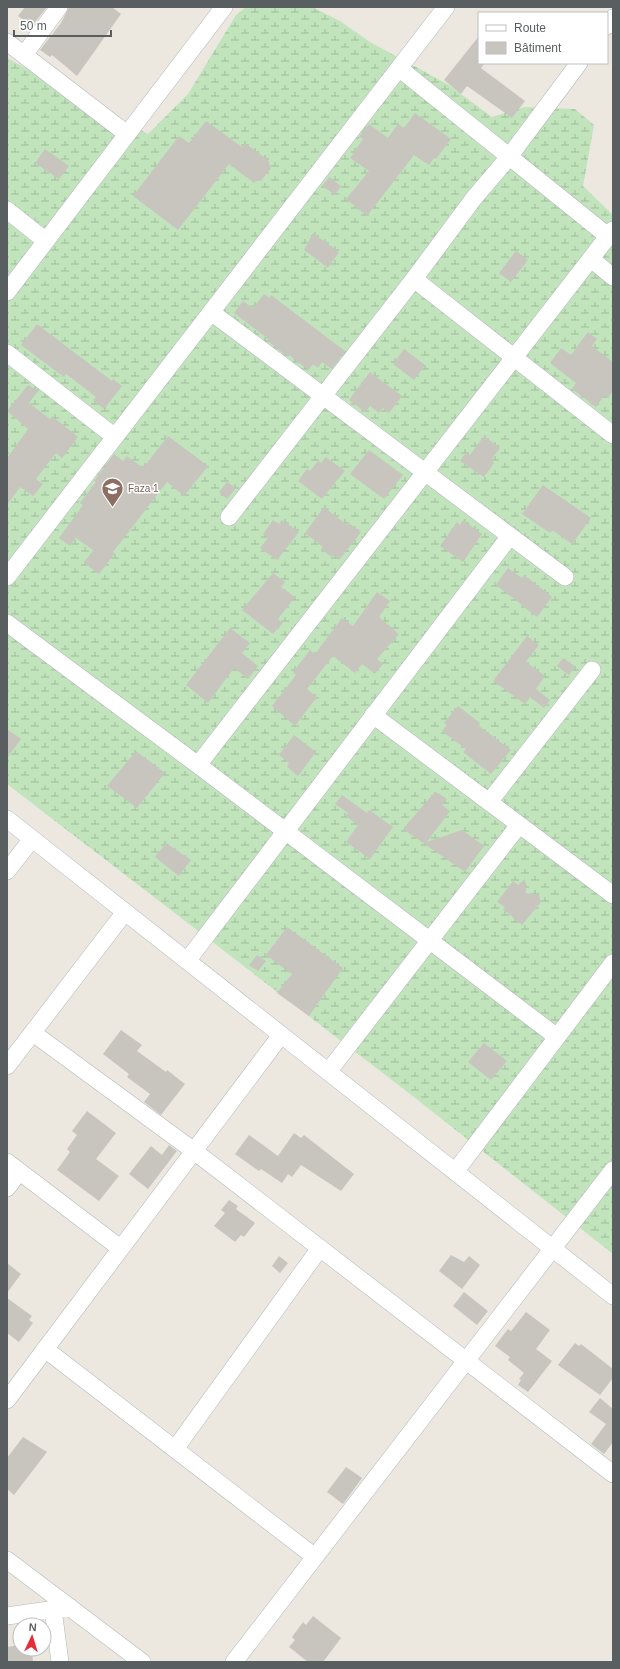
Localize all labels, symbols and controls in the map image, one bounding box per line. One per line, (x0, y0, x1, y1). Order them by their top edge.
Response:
scale bar (14, 12, 111, 38)
legend (478, 12, 608, 64)
text: 50 m (20, 19, 47, 33)
text: Route (514, 21, 546, 35)
text: Bâtiment (514, 41, 562, 55)
school or university icon: Faza 1 (100, 475, 126, 508)
place label: Faza 1 (128, 483, 159, 494)
north arrow (12, 1617, 52, 1657)
text: N (28, 1621, 37, 1633)

